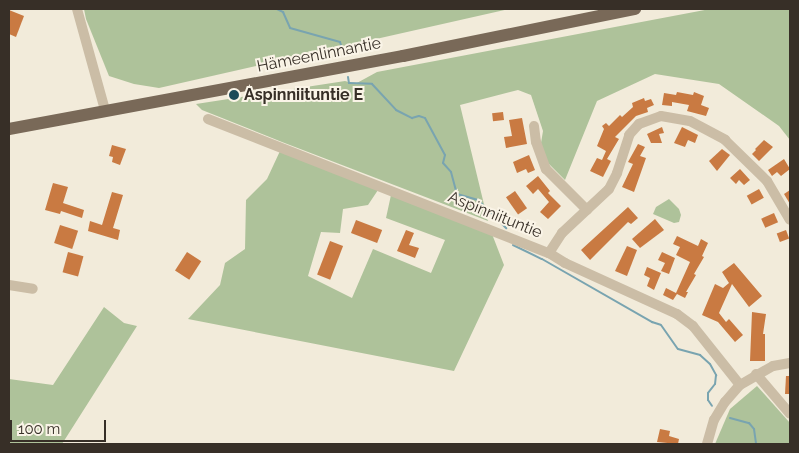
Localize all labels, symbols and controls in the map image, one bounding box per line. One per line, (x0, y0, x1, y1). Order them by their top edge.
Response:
street label: Hämeenlinnantie (255, 34, 383, 76)
place label: Aspinniituntie E (244, 85, 363, 105)
marker: Aspinniituntie E (228, 89, 240, 101)
street label: Aspinniituntie (445, 187, 545, 243)
scale bar (12, 410, 109, 442)
text: 100 m (18, 420, 60, 438)

